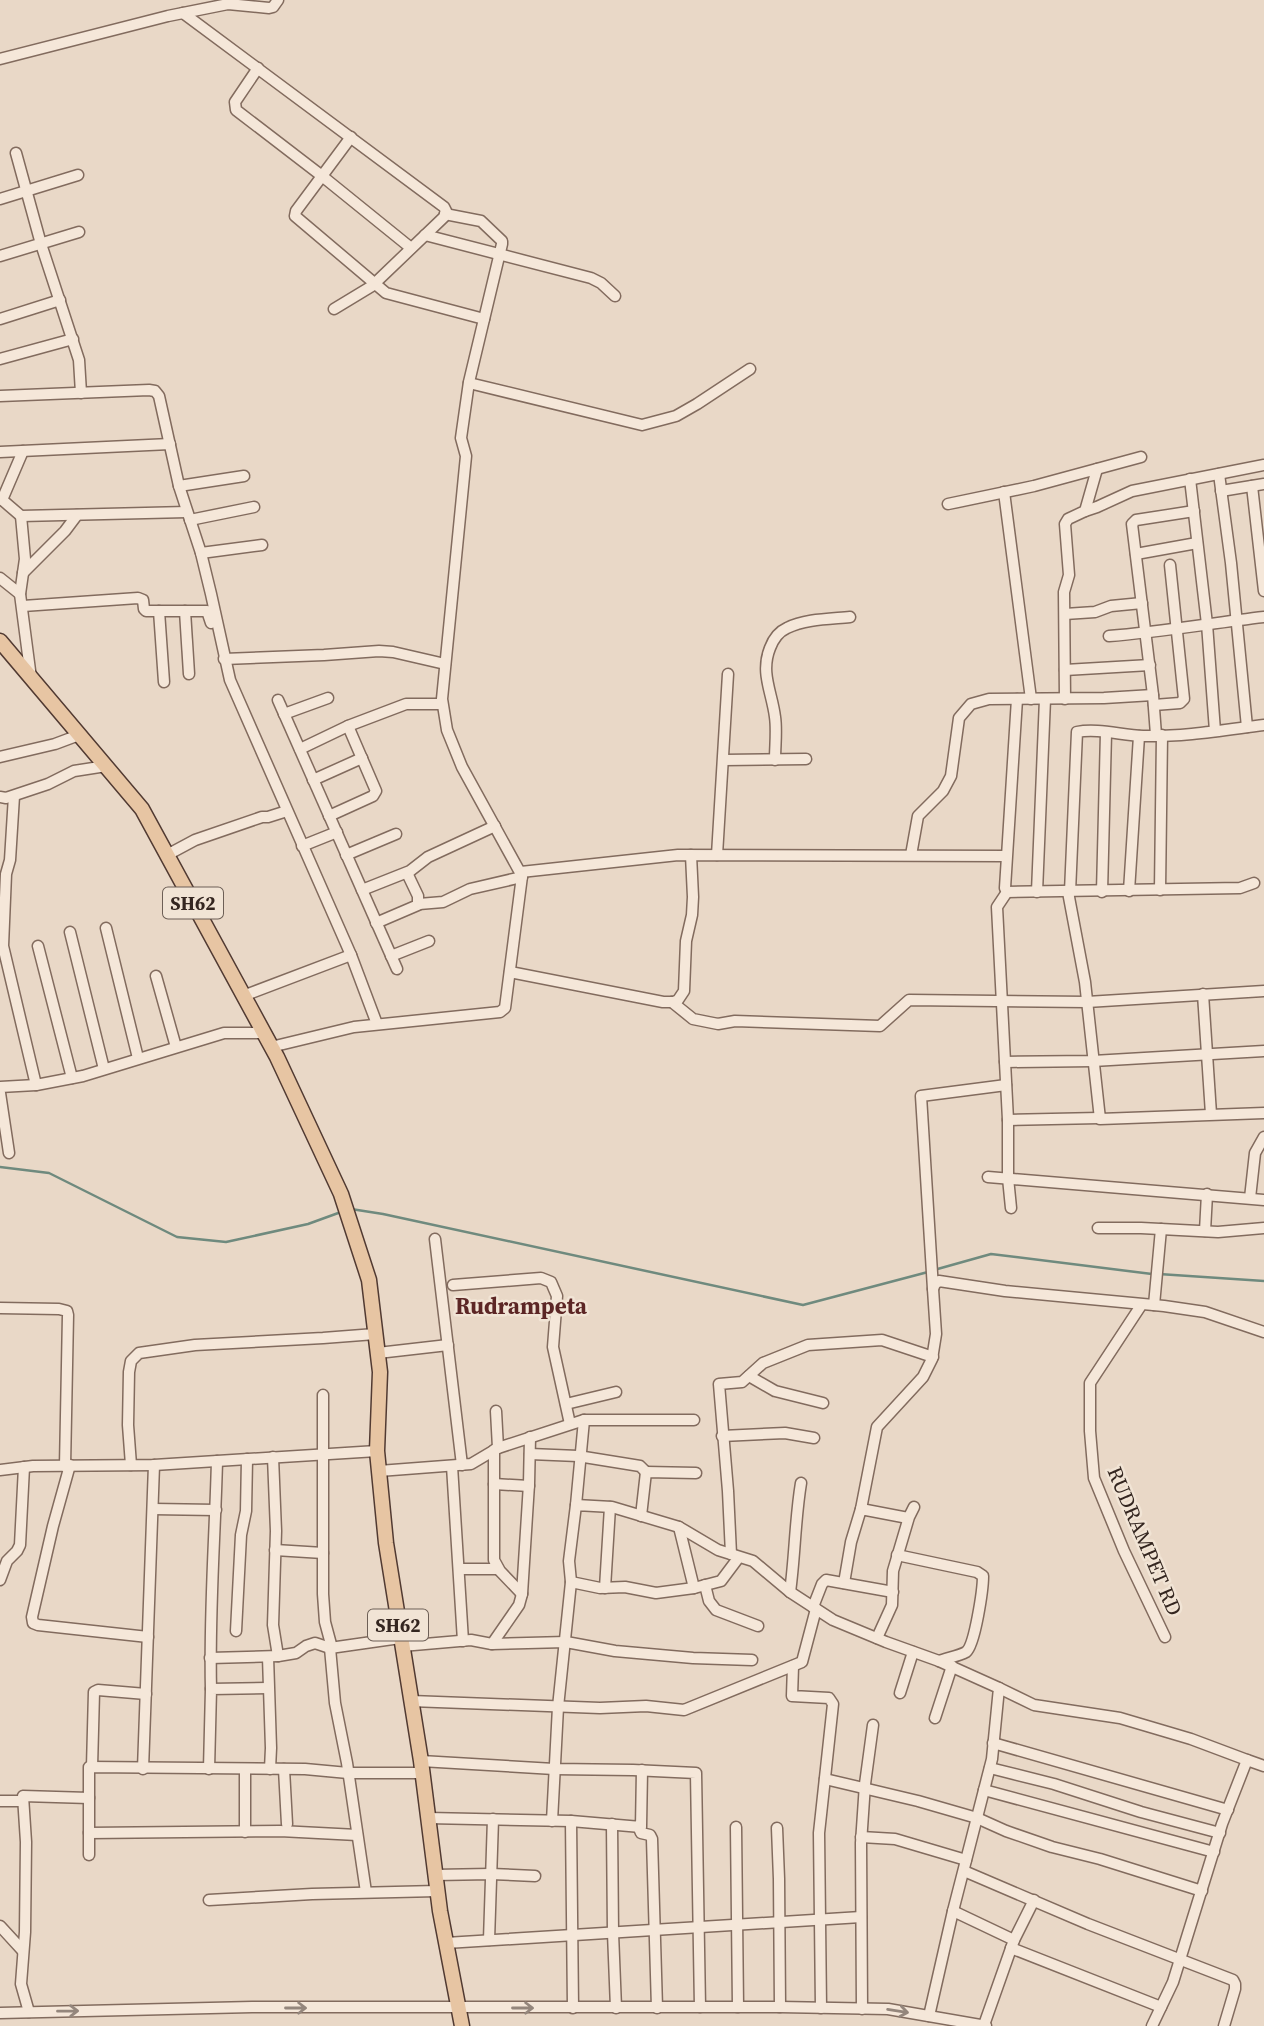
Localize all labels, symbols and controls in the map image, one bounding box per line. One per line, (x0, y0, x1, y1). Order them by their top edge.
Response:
road number: SH62 (163, 888, 223, 918)
district label: Rudrampeta (455, 1290, 588, 1322)
street label: RUDRAMPET RD (1101, 1462, 1189, 1620)
road number: SH62 (368, 1610, 428, 1640)
one-way arrow (284, 2001, 307, 2014)
one-way arrow (511, 2001, 534, 2015)
one-way arrow (56, 2004, 79, 2018)
one-way arrow (886, 2005, 908, 2018)

